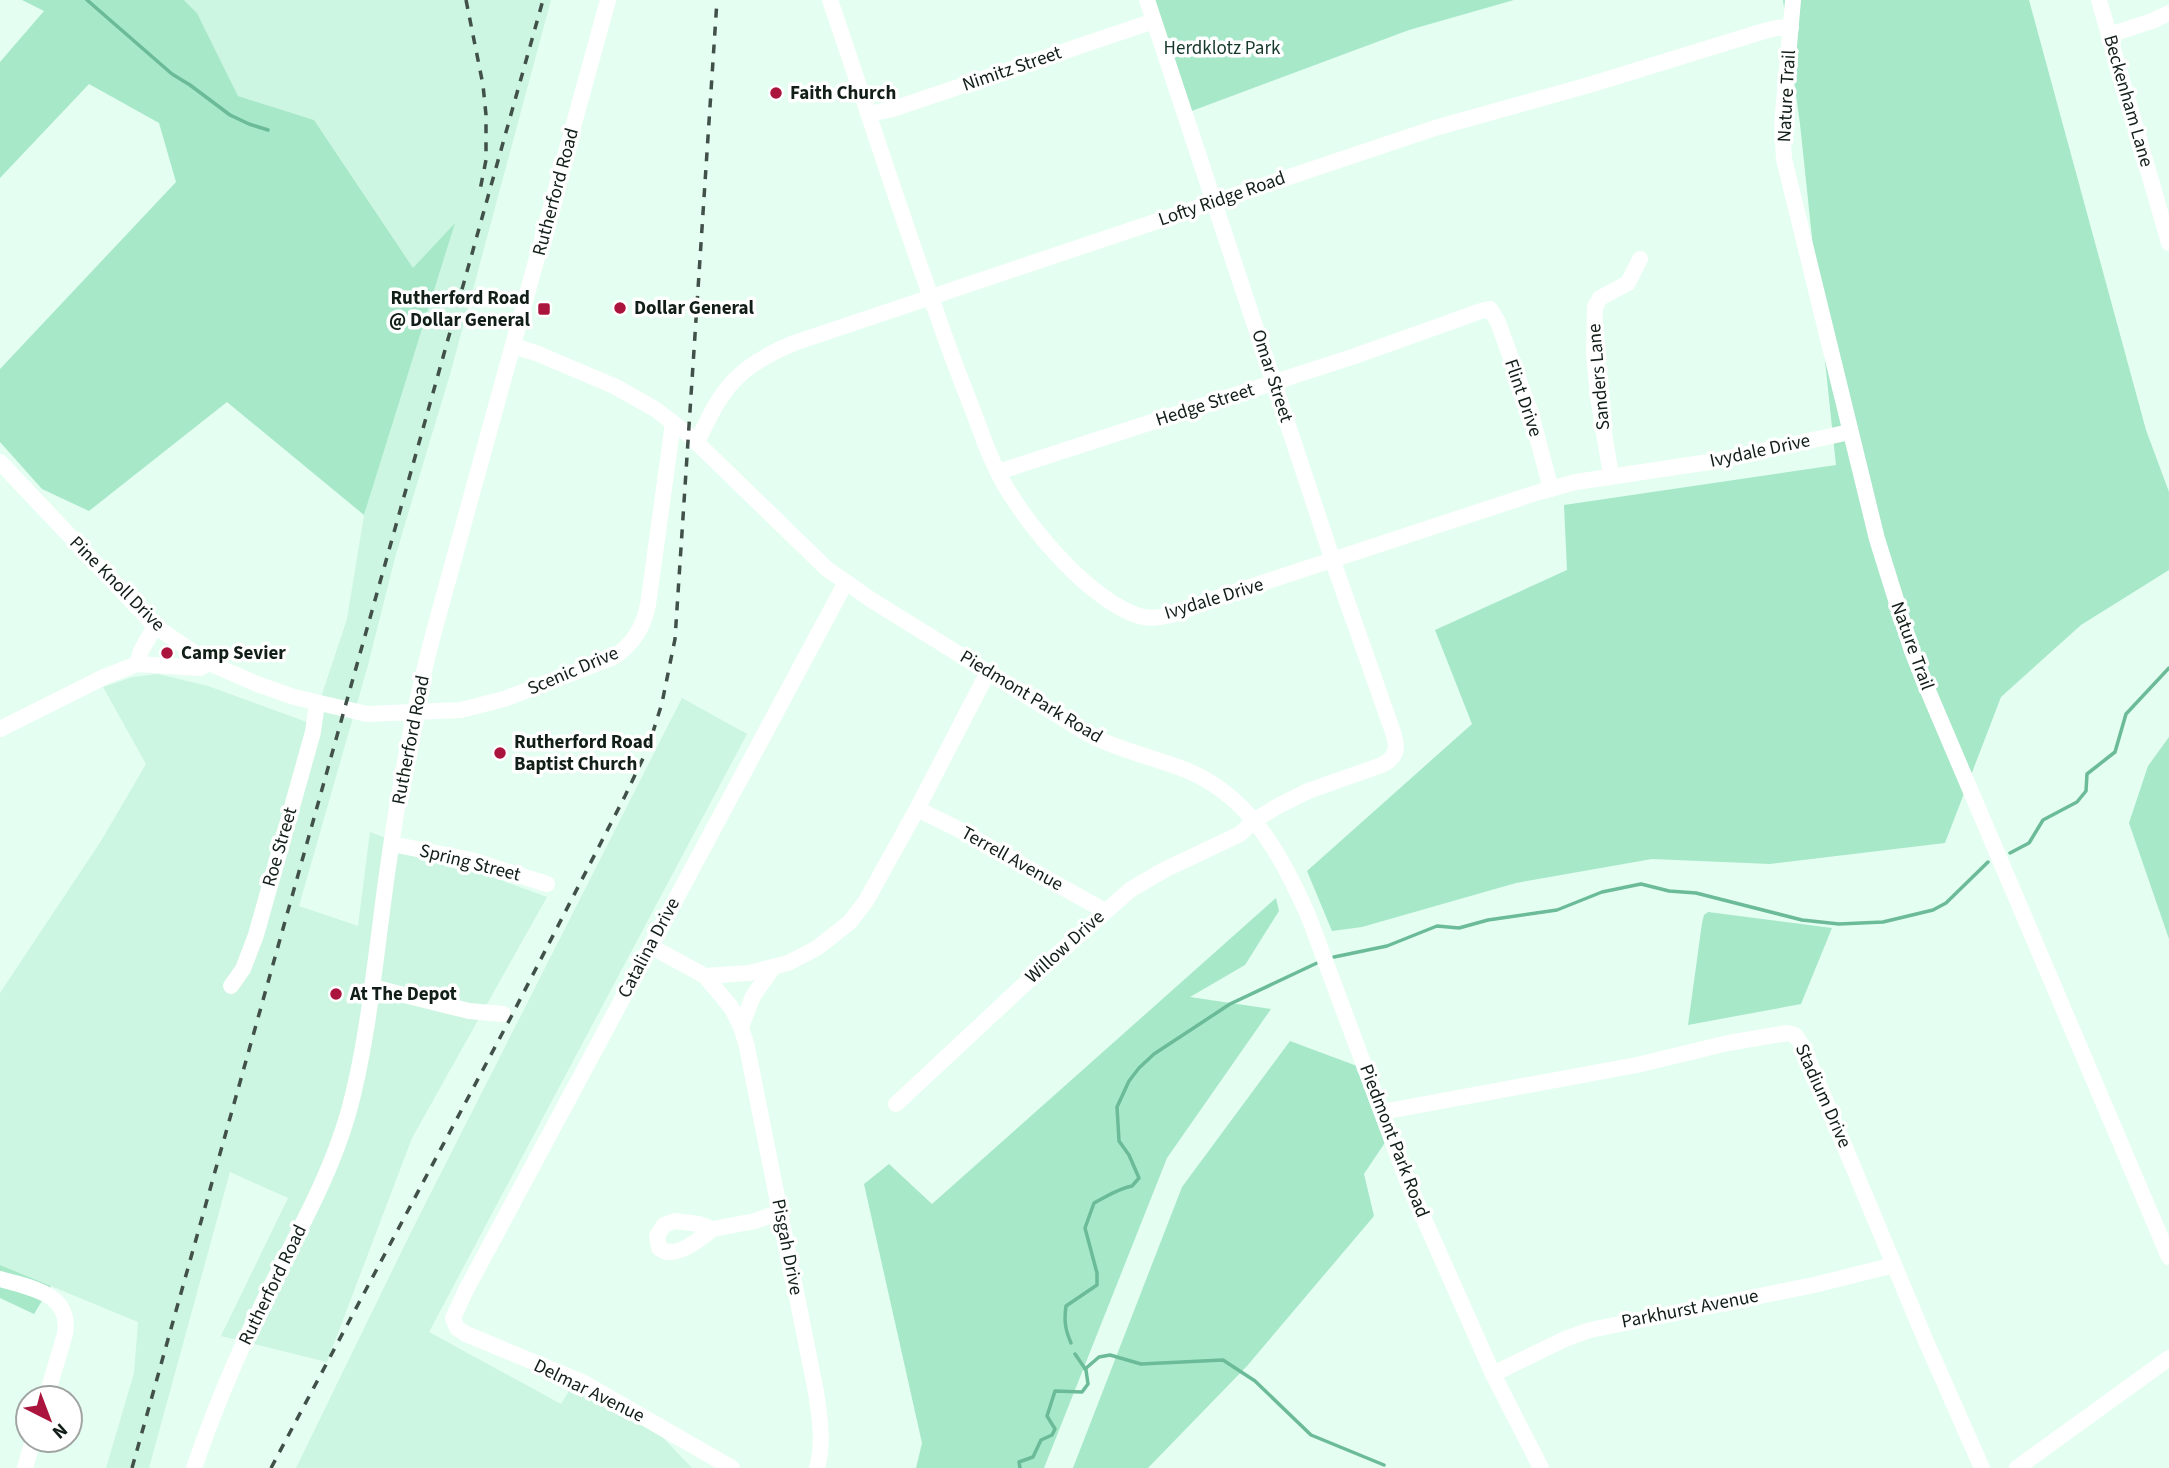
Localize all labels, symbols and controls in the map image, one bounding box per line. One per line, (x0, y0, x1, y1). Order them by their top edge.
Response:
street label: Beckenham Lane (2096, 32, 2160, 170)
park label: Herdklotz Park (1164, 35, 1281, 62)
street label: Nimitz Street (959, 39, 1066, 99)
street label: Nature Trail (1771, 49, 1803, 143)
place label: Faith Church (790, 80, 896, 107)
marker: Faith Church (768, 85, 784, 101)
street label: Rutherford Road (526, 125, 586, 259)
street label: Lofty Ridge Road (1155, 165, 1289, 233)
place label: Rutherford Road @ Dollar General (389, 285, 531, 334)
place label: Dollar General (634, 295, 755, 322)
marker: Dollar General (612, 300, 628, 316)
marker: Rutherford Road @ Dollar General (536, 301, 552, 317)
street label: Sanders Lane (1581, 323, 1617, 431)
street label: Omar Street (1244, 326, 1300, 426)
street label: Flint Drive (1497, 355, 1549, 441)
street label: Hedge Street (1152, 376, 1258, 434)
street label: Ivydale Drive (1707, 427, 1813, 475)
street label: Pine Knoll Drive (63, 530, 171, 638)
street label: Ivydale Drive (1161, 571, 1267, 627)
street label: Nature Trail (1883, 598, 1941, 694)
place label: Camp Sevier (181, 640, 286, 667)
street label: Scenic Drive (523, 640, 623, 702)
street label: Piedmont Park Road (955, 644, 1107, 750)
marker: Camp Sevier (159, 645, 175, 661)
street label: Rutherford Road (385, 673, 437, 807)
place label: Rutherford Road Baptist Church (514, 729, 654, 778)
marker: Rutherford Road Baptist Church (492, 745, 508, 761)
street label: Roe Street (256, 803, 304, 890)
street label: Terrell Avenue (956, 820, 1068, 898)
street label: Spring Street (417, 837, 524, 889)
street label: Catalina Drive (611, 893, 687, 1003)
street label: Willow Drive (1019, 904, 1111, 990)
place label: At The Depot (349, 981, 457, 1008)
marker: At The Depot (328, 986, 344, 1002)
street label: Stadium Drive (1788, 1040, 1858, 1152)
street label: Piedmont Park Road (1352, 1060, 1436, 1222)
street label: Pisgah Drive (764, 1197, 810, 1297)
street label: Rutherford Road (232, 1220, 314, 1350)
street label: Parkhurst Avenue (1619, 1282, 1761, 1336)
street label: Delmar Avenue (529, 1353, 649, 1429)
north arrow (14, 1384, 84, 1454)
text: N (46, 1416, 73, 1445)

